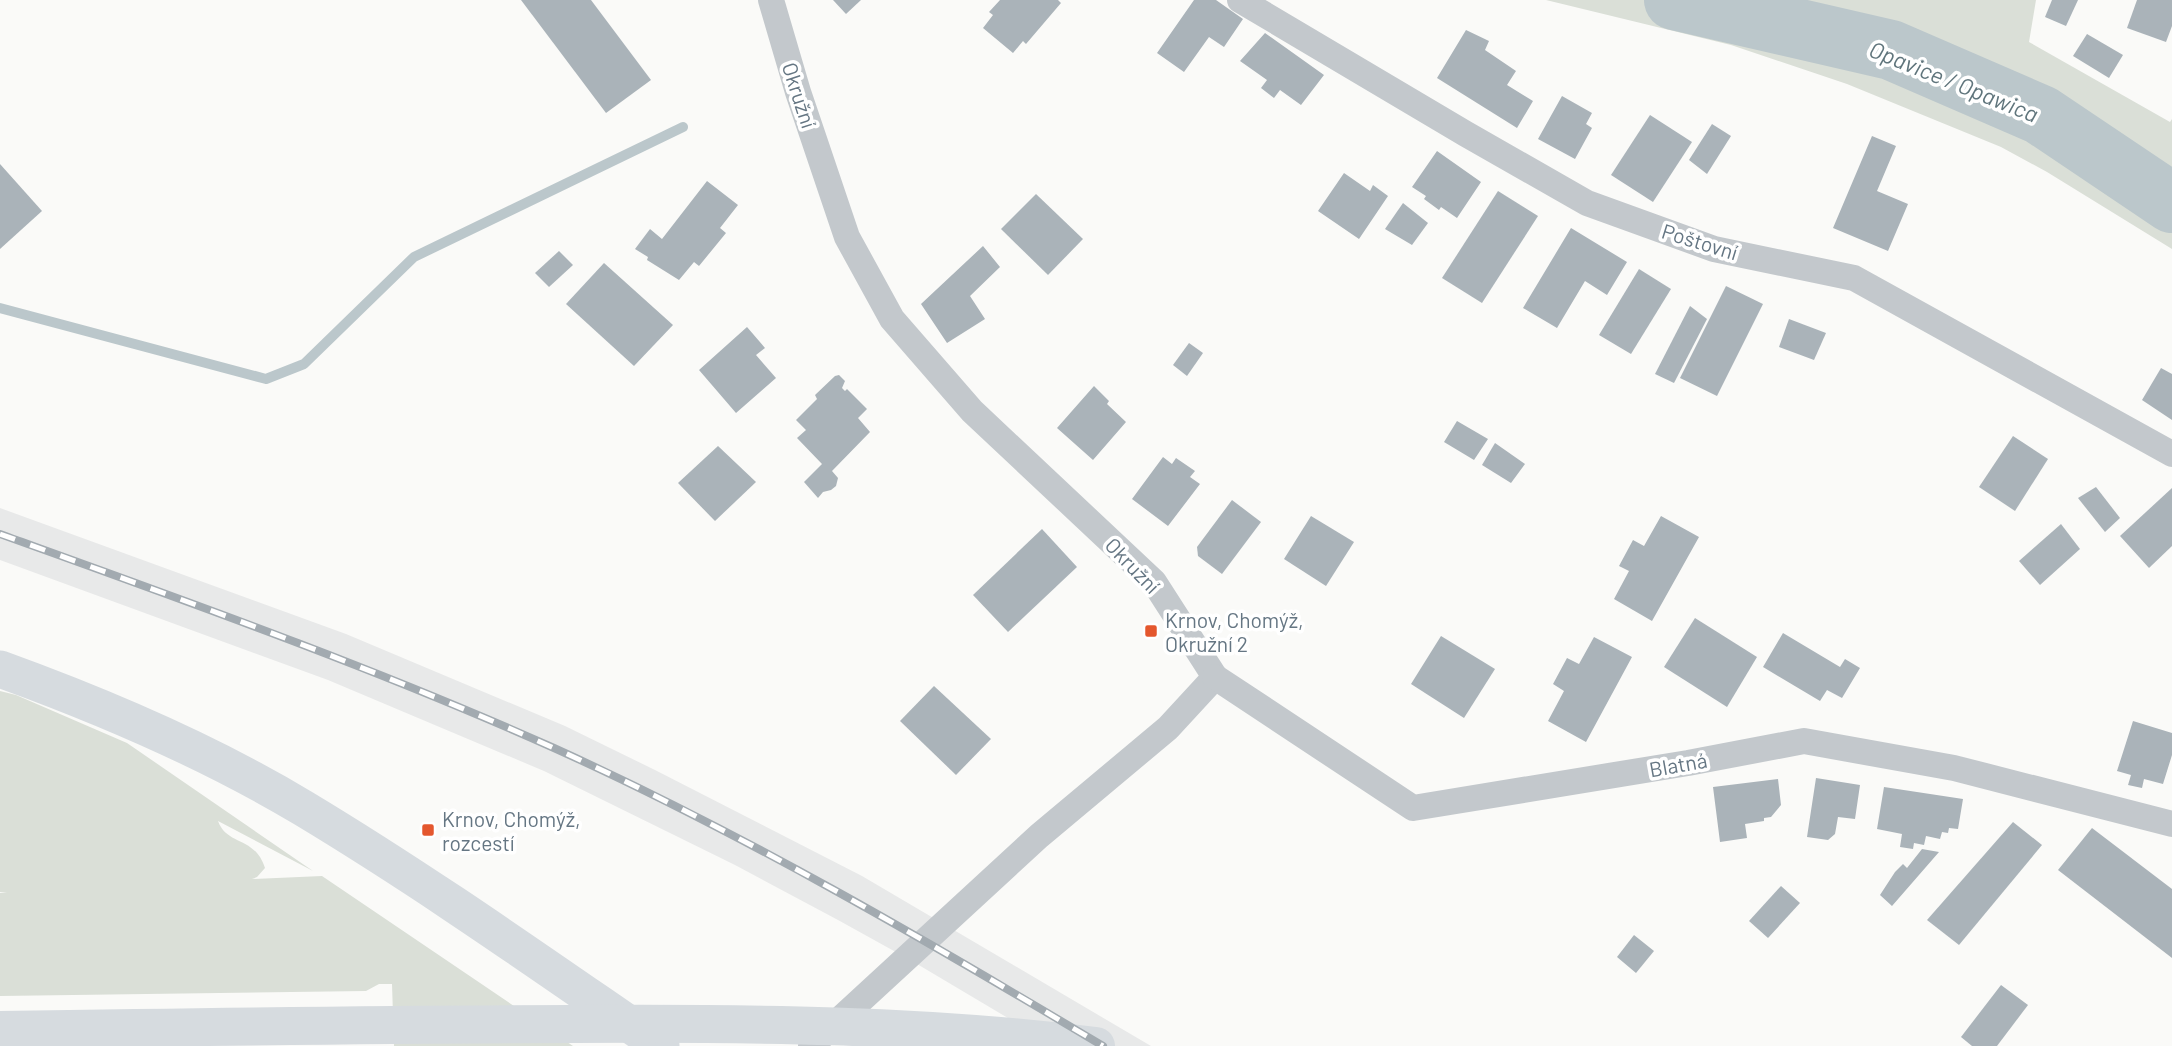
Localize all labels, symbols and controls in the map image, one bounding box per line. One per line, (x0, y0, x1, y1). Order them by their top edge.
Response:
water label: Opavice / Opawica (1865, 34, 2043, 128)
street label: Okružní (778, 59, 823, 132)
street label: Poštovní (1659, 218, 1741, 264)
street label: Okružní (1101, 532, 1166, 598)
place label: Krnov, Chomýž, Okružní 2 (1165, 607, 1304, 656)
marker: Krnov, Chomýž, Okružní 2 (1143, 623, 1159, 639)
street label: Blatná (1647, 747, 1709, 781)
place label: Krnov, Chomýž, rozcestí (442, 806, 581, 855)
marker: Krnov, Chomýž, rozcestí (420, 822, 436, 838)

